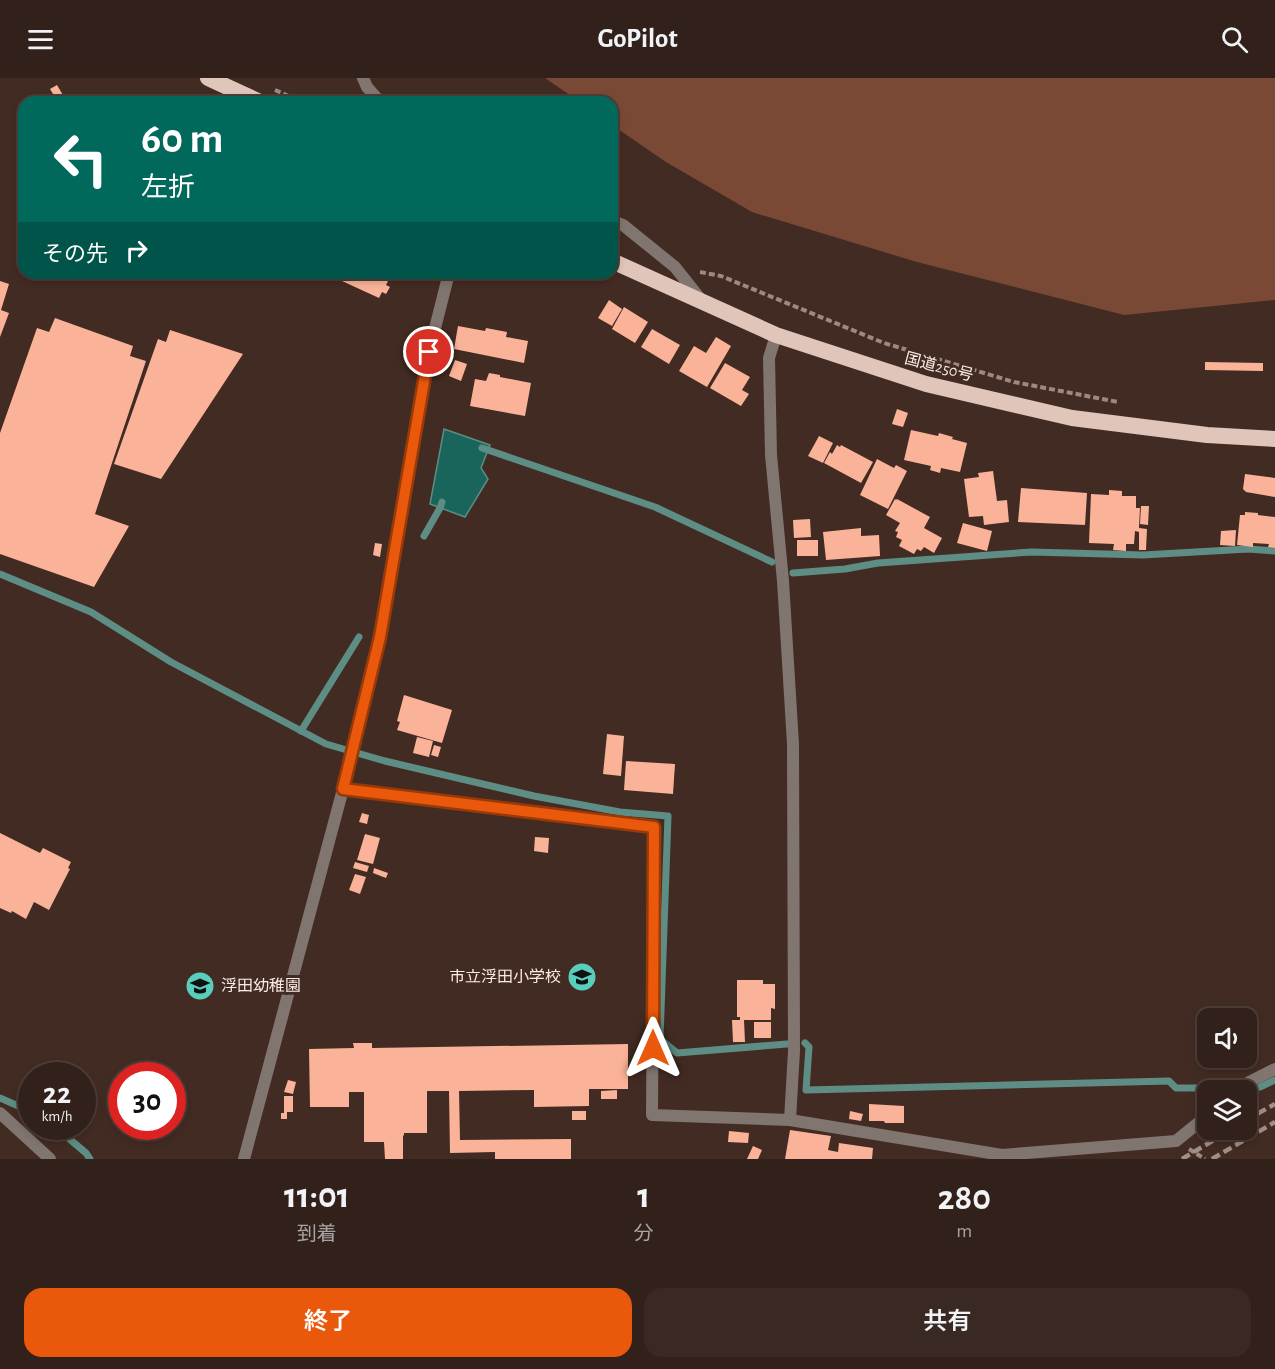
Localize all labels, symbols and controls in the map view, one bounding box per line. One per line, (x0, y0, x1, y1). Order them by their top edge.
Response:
icon: menu (24, 23, 57, 56)
icon: search (1218, 23, 1251, 56)
text: GoPilot (597, 25, 678, 52)
text: 60 m (141, 118, 223, 160)
icon: left (42, 120, 120, 198)
text: 左折 (141, 174, 195, 201)
icon: right (120, 234, 153, 267)
text: その先 (42, 243, 108, 265)
pin (403, 326, 454, 377)
icon: arrive (412, 335, 445, 368)
street label: 国道250号 (903, 349, 975, 384)
school or university icon: 市立浮田小学校 (566, 961, 598, 993)
place label: 市立浮田小学校 (449, 968, 561, 985)
school or university icon: 浮田幼稚園 (184, 970, 216, 1002)
place label: 浮田幼稚園 (221, 977, 301, 994)
map controls (1197, 1008, 1257, 1140)
button: sound (1197, 1008, 1257, 1068)
position arrow (621, 1016, 685, 1080)
speed limit sign: 30 (108, 1062, 186, 1140)
text: 22 (43, 1079, 71, 1109)
button: layers (1197, 1080, 1257, 1140)
text: km/h (42, 1109, 72, 1124)
text: 11:01 (284, 1178, 350, 1214)
text: 1 (637, 1178, 650, 1214)
text: 280 (938, 1180, 991, 1216)
text: m (956, 1221, 972, 1241)
text: 到着 (297, 1224, 337, 1244)
text: 分 (634, 1224, 654, 1244)
button: 終了 (24, 1288, 632, 1357)
button: 共有 (644, 1288, 1251, 1357)

